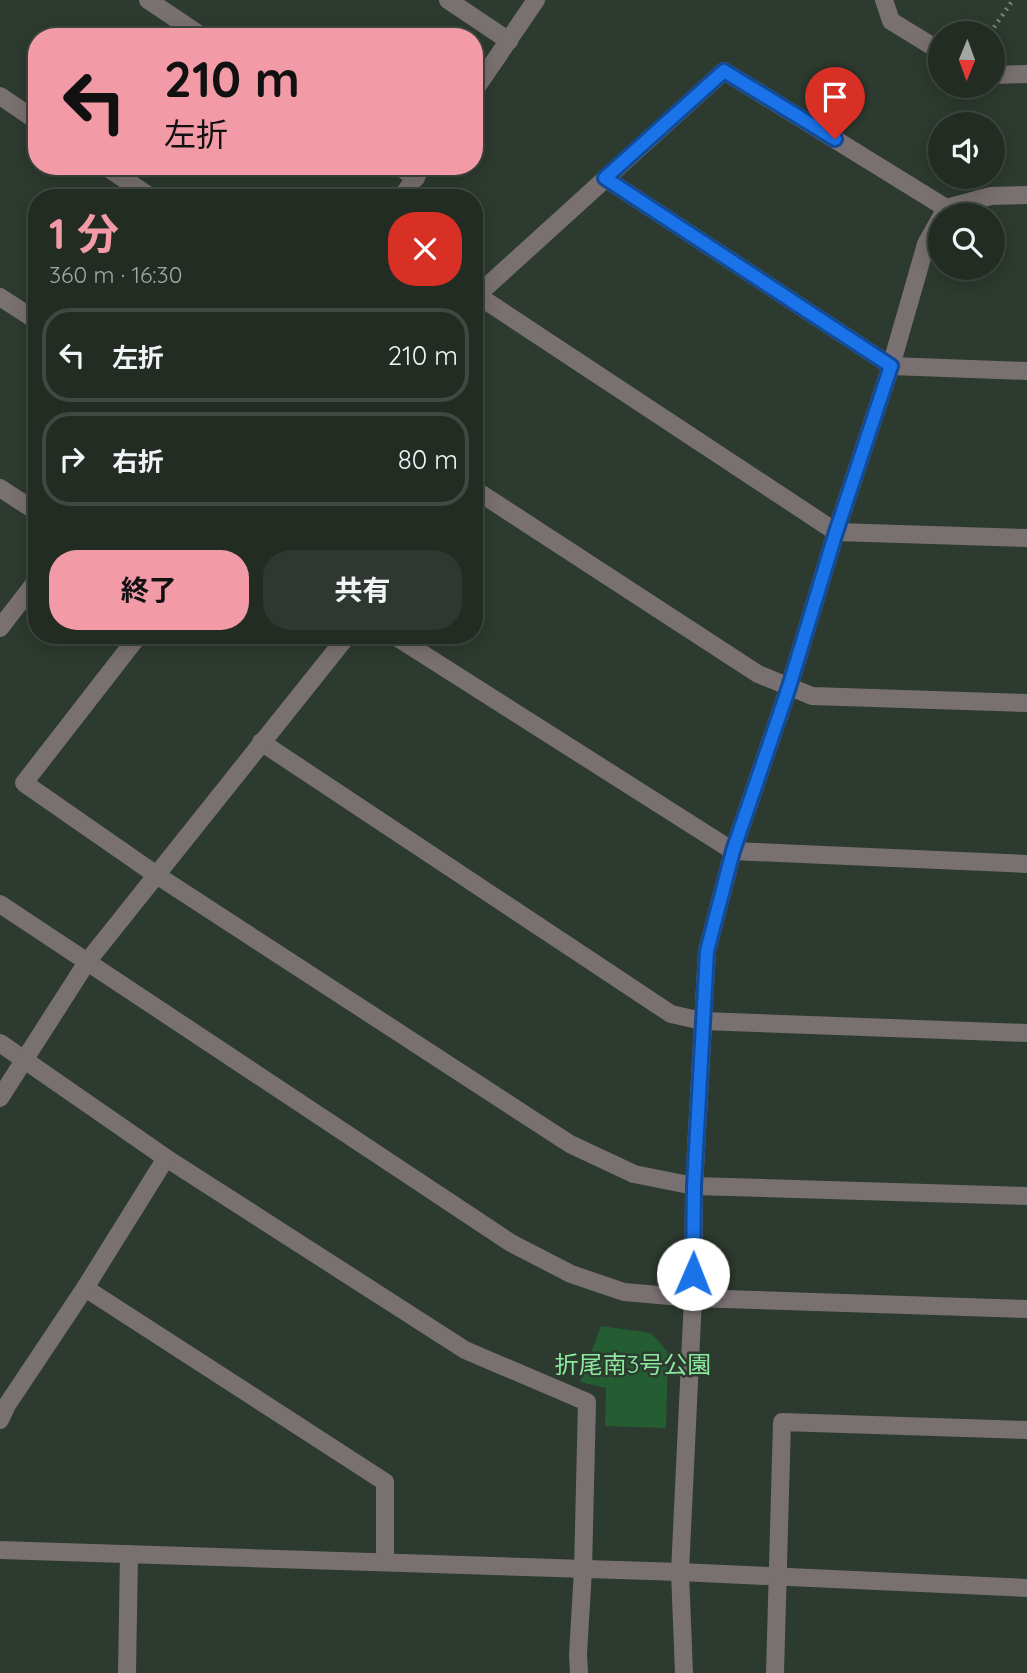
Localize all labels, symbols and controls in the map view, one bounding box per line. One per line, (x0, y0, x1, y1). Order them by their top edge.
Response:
north arrow (928, 21, 1004, 98)
map controls (928, 21, 1005, 280)
text: 210 m (164, 48, 300, 109)
icon: left (49, 56, 140, 147)
pin (805, 67, 865, 139)
icon: arrive (816, 78, 854, 116)
button: sound (928, 112, 1005, 189)
text: 左折 (164, 114, 228, 154)
button: search (928, 203, 1005, 280)
text: 1 分 (49, 207, 119, 260)
button: close (388, 212, 462, 286)
text: 360 m · 16:30 (49, 260, 182, 289)
icon: left (53, 336, 91, 374)
text: 210 m (388, 339, 458, 372)
text: 左折 (112, 341, 164, 374)
icon: right (53, 440, 91, 478)
text: 80 m (398, 443, 458, 476)
text: 右折 (112, 445, 164, 478)
button: 終了 (49, 550, 249, 630)
button: 共有 (263, 550, 462, 630)
position arrow (656, 1237, 730, 1311)
park label: 折尾南3号公園 (555, 1349, 711, 1379)

